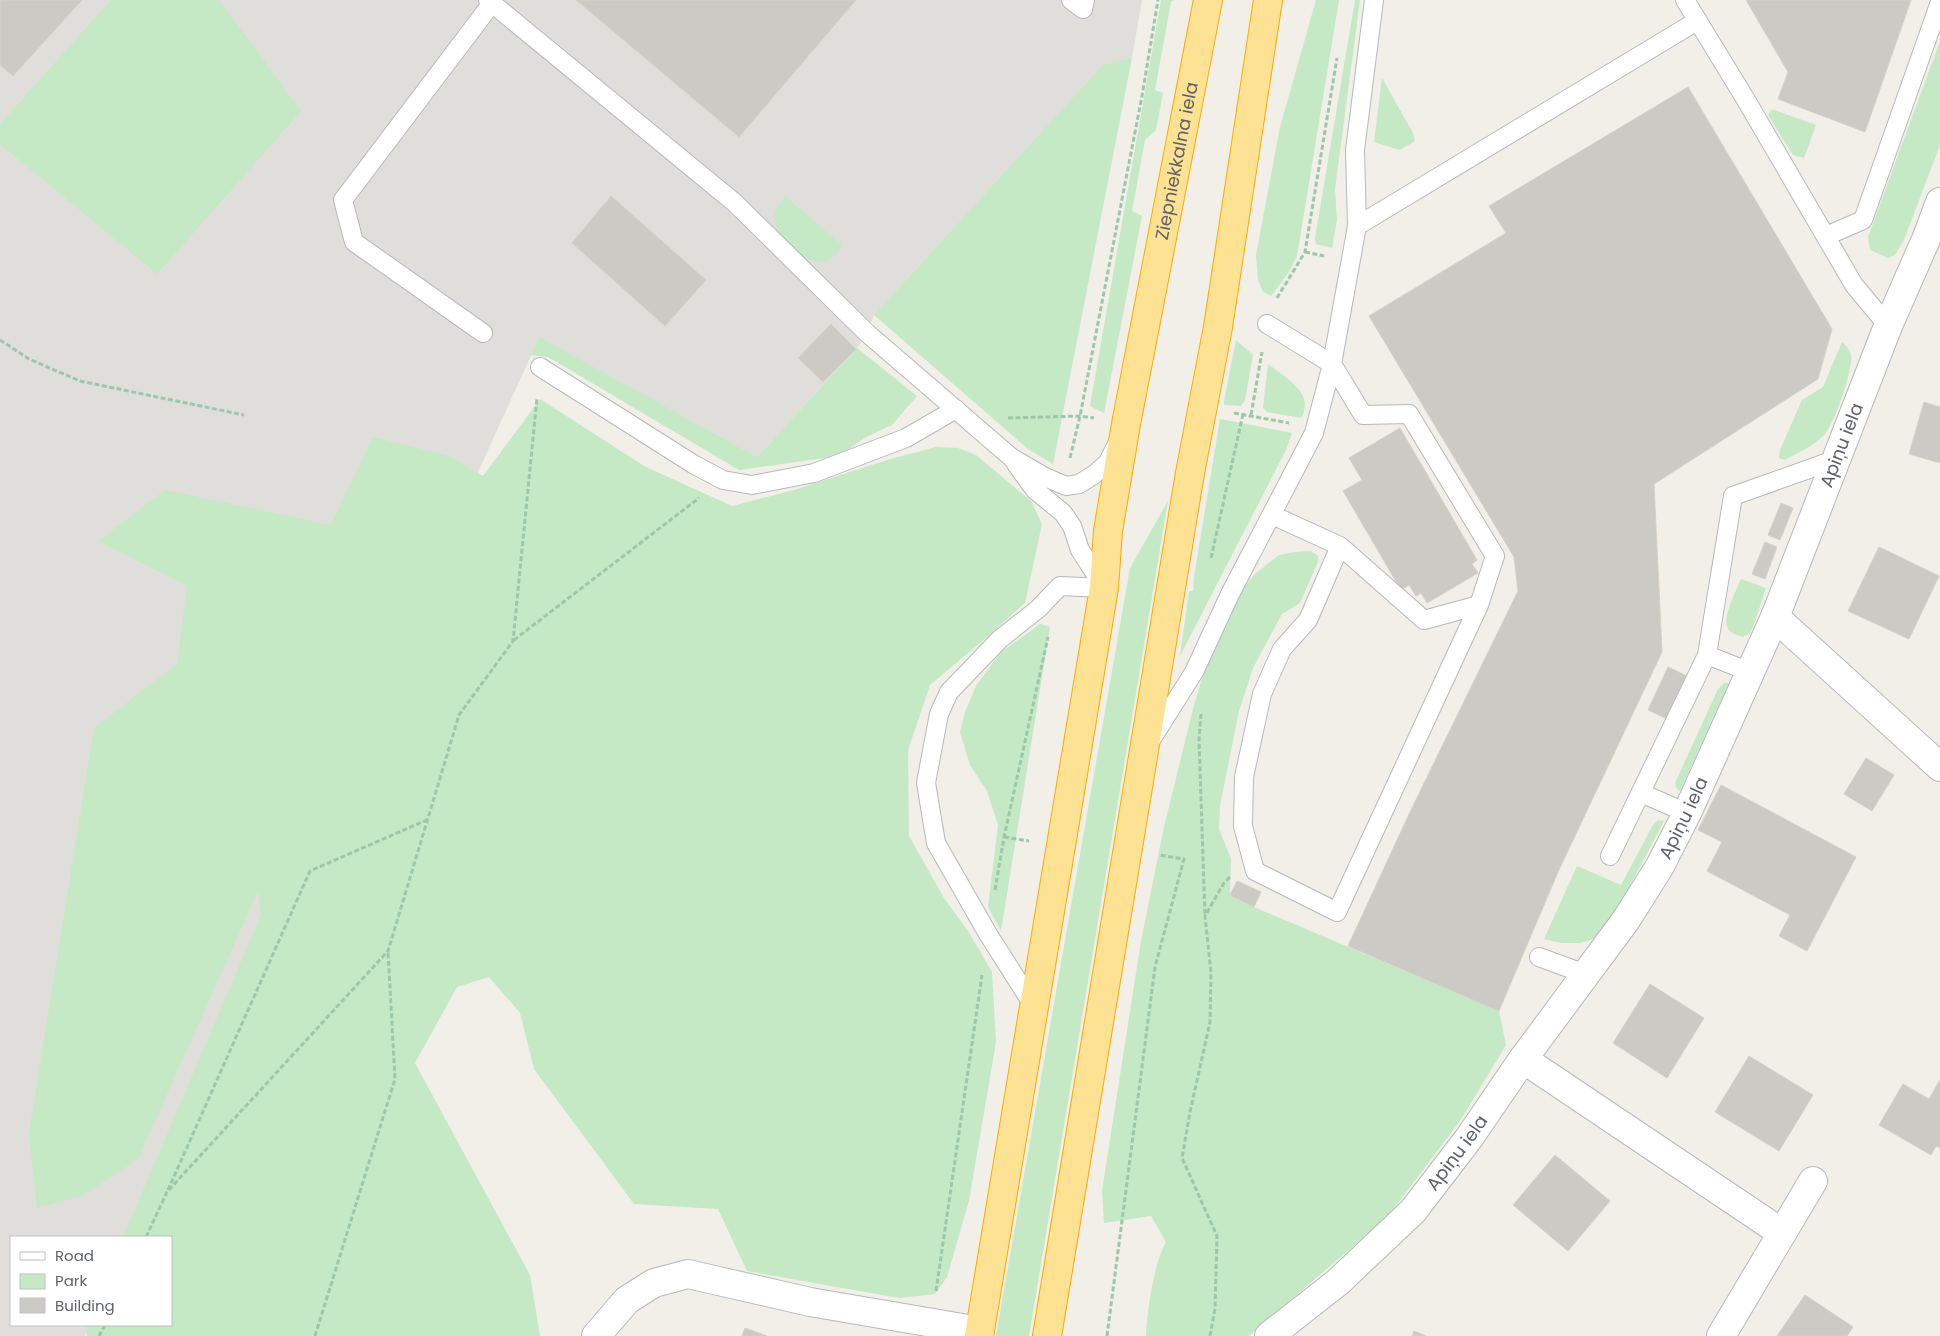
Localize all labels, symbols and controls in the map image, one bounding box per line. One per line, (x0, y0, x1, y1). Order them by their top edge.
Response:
street label: Ziepniekkalna iela (1149, 80, 1204, 242)
street label: Apiņu iela (1814, 399, 1869, 491)
street label: Apiņu iela (1653, 773, 1714, 863)
street label: Apiņu iela (1420, 1110, 1493, 1196)
legend (10, 1236, 172, 1326)
text: Road (55, 1245, 94, 1266)
text: Park (55, 1270, 87, 1291)
text: Building (55, 1295, 115, 1316)

